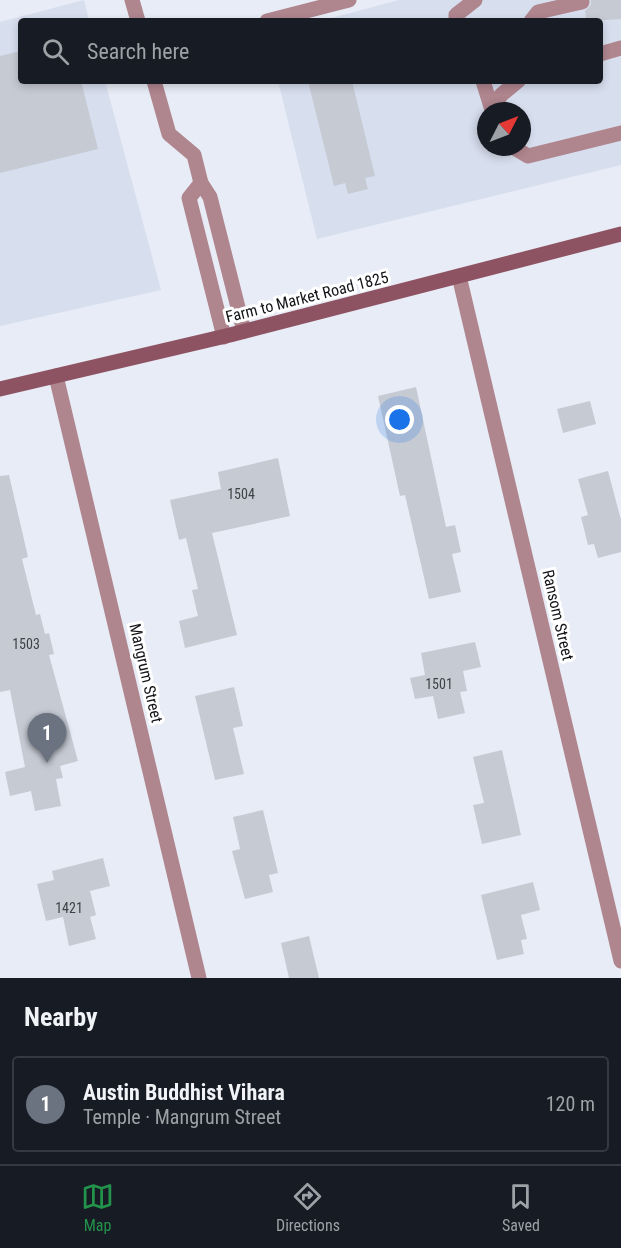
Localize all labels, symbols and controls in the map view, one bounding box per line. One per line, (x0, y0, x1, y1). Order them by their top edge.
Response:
search box (18, 18, 603, 84)
icon: search (39, 35, 72, 68)
text: Search here (87, 39, 189, 64)
north arrow (477, 102, 531, 156)
street label: Farm to Market Road 1825 (224, 268, 390, 326)
your location (385, 405, 414, 434)
house number: 1504 (227, 486, 255, 502)
street label: Ransom Street (538, 568, 578, 662)
street label: Mangrum Street (125, 622, 167, 725)
house number: 1503 (12, 636, 40, 652)
house number: 1501 (425, 676, 453, 692)
pin: 1 (28, 714, 66, 763)
house number: 1421 (55, 900, 83, 916)
text: Nearby (24, 1002, 98, 1032)
text: Austin Buddhist Vihara (83, 1080, 285, 1105)
text: 1 (40, 1092, 51, 1116)
text: 120 m (546, 1092, 595, 1116)
text: Temple · Mangrum Street (83, 1105, 281, 1129)
tab: Map (81, 1180, 114, 1235)
tab: Directions (276, 1180, 340, 1235)
tab: Saved (502, 1180, 540, 1235)

